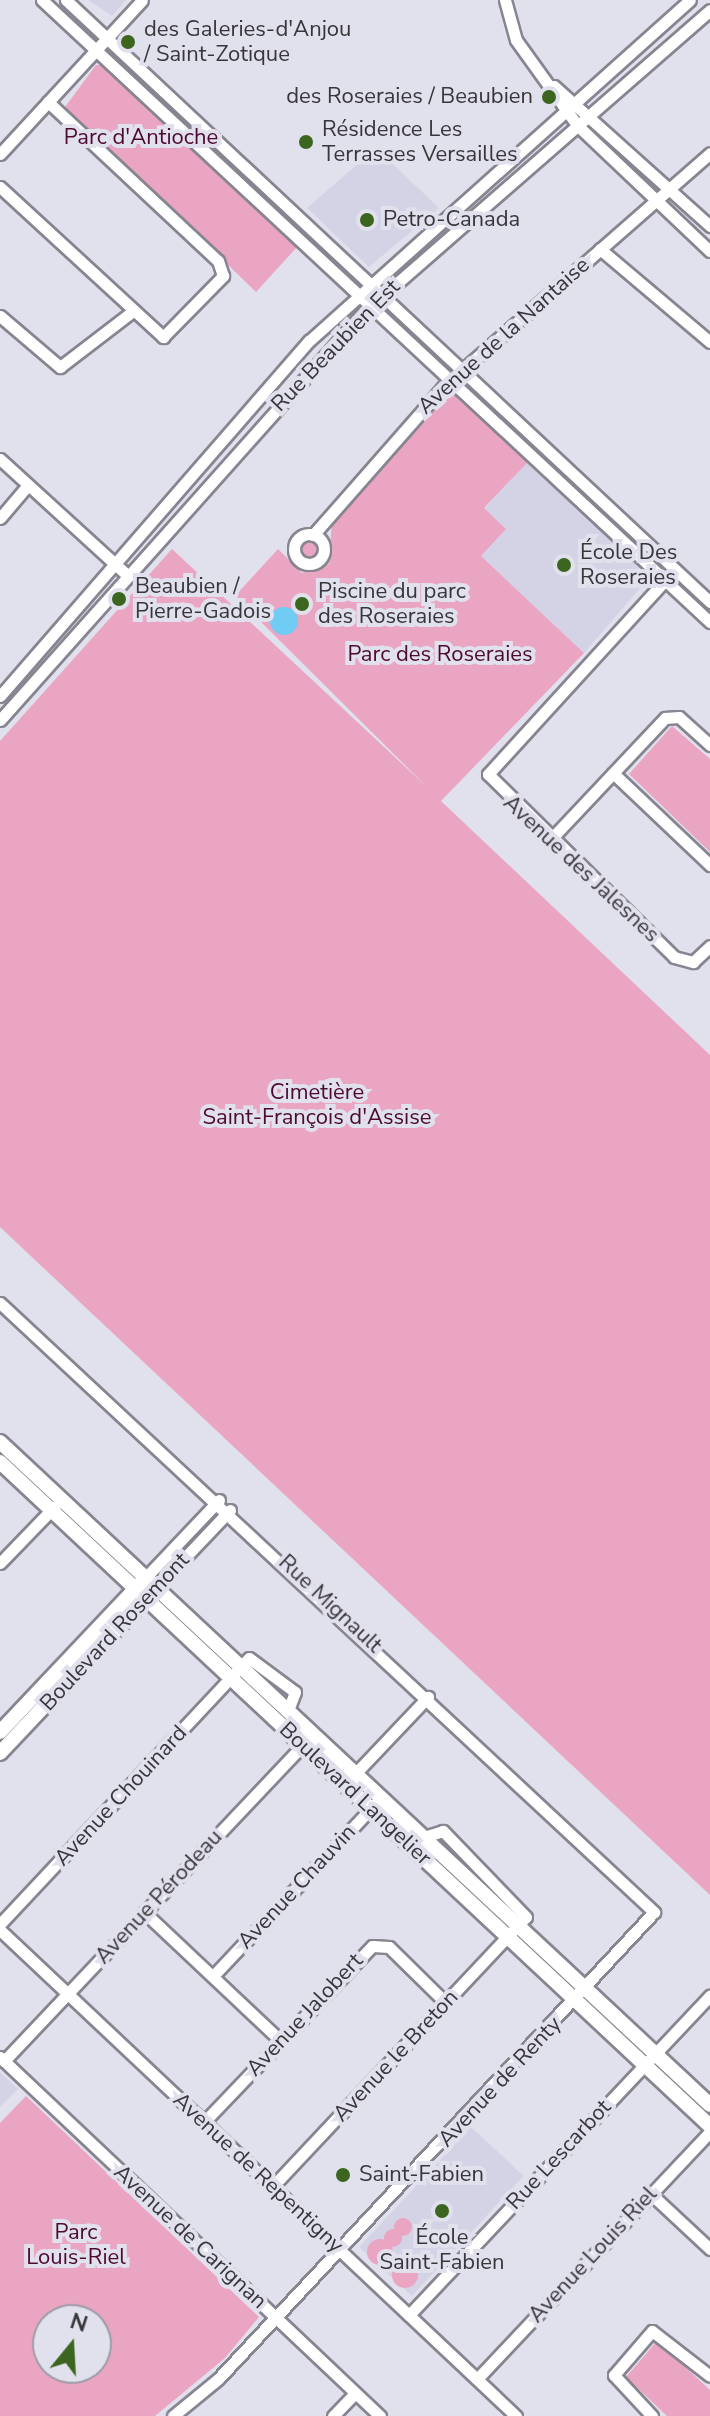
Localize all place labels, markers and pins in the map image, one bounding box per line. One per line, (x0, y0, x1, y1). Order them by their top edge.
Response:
place label: des Galeries-d'Anjou / Saint-Zotique (144, 16, 351, 68)
marker: des Galeries-d'Anjou / Saint-Zotique (119, 33, 137, 51)
place label: des Roseraies / Beaubien (286, 84, 533, 110)
marker: des Roseraies / Beaubien (540, 88, 558, 106)
place label: Résidence Les Terrasses Versailles (322, 116, 518, 168)
marker: Résidence Les Terrasses Versailles (297, 133, 315, 151)
place label: Petro-Canada (383, 207, 520, 233)
marker: Petro-Canada (358, 211, 376, 229)
place label: École Des Roseraies (580, 539, 677, 590)
marker: École Des Roseraies (555, 556, 573, 574)
place label: Beaubien / Pierre-Gadois (135, 573, 271, 624)
place label: Piscine du parc des Roseraies (318, 578, 466, 630)
marker: Beaubien / Pierre-Gadois (110, 590, 128, 608)
marker: Piscine du parc des Roseraies (293, 595, 311, 613)
place label: Saint-Fabien (359, 2162, 484, 2188)
marker: Saint-Fabien (334, 2166, 352, 2184)
marker: École Saint-Fabien (433, 2202, 451, 2220)
place label: École Saint-Fabien (380, 2224, 504, 2276)

